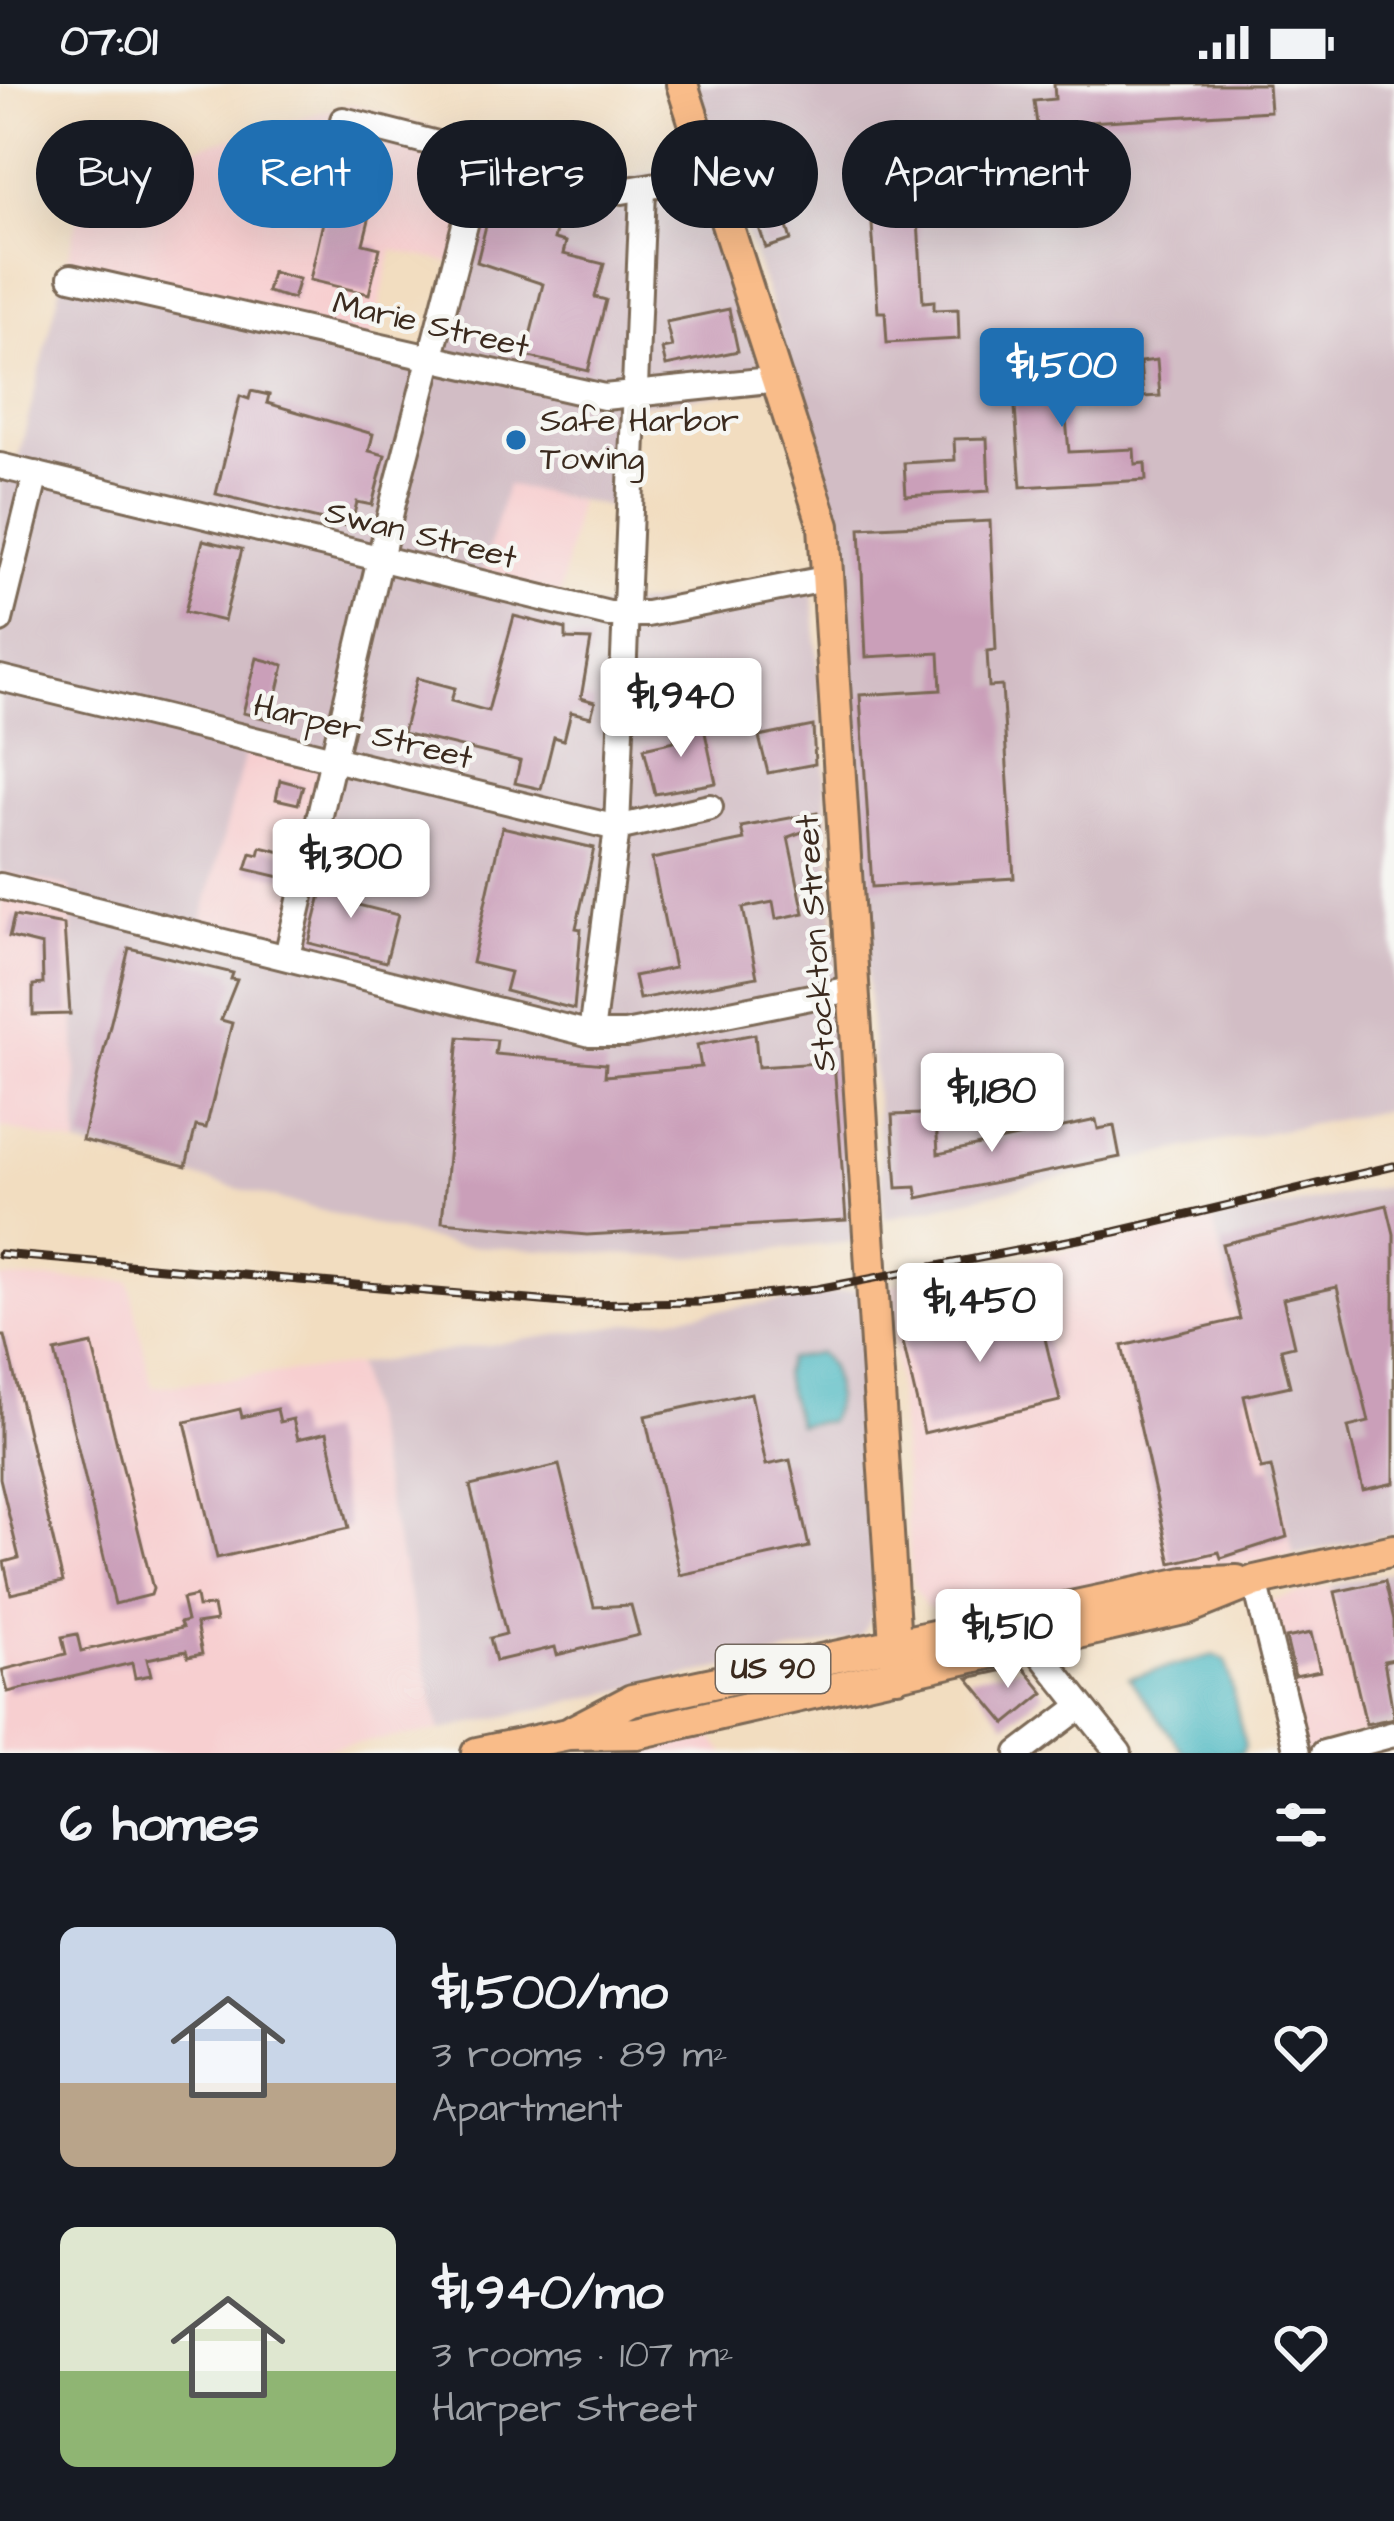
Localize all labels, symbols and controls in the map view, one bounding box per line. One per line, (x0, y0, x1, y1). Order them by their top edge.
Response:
text: 07:01 (60, 11, 158, 73)
chip: Buy (36, 120, 194, 228)
chip: Rent (218, 120, 393, 228)
chip: Filters (417, 120, 627, 228)
chip: New (651, 120, 818, 228)
chip: Apartment (842, 120, 1131, 228)
street label: Marie Street (328, 280, 534, 370)
pin: $1,500 (964, 328, 1160, 430)
text: $1,500 (1007, 340, 1117, 394)
place label: Safe Harbor Towing (540, 398, 739, 484)
marker: Safe Harbor Towing (503, 427, 529, 453)
street label: Swan Street (320, 489, 522, 581)
pin: $1,940 (583, 658, 779, 760)
text: $1,940 (628, 670, 734, 724)
street label: Harper Street (249, 683, 477, 781)
street label: Stockton Street (784, 813, 848, 1073)
pin: $1,300 (253, 819, 449, 921)
text: $1,300 (300, 831, 402, 885)
pin: $1,180 (894, 1053, 1090, 1155)
text: $1,180 (948, 1065, 1036, 1119)
pin: $1,450 (882, 1263, 1078, 1365)
text: $1,450 (924, 1275, 1036, 1329)
pin: $1,510 (910, 1589, 1106, 1691)
text: $1,510 (963, 1601, 1053, 1655)
road number: US 90 (716, 1645, 830, 1693)
text: 6 homes (60, 1790, 259, 1861)
icon: filters (1268, 1792, 1334, 1858)
text: $1,500/mo (432, 1958, 668, 2029)
icon: home (156, 1975, 300, 2119)
icon: heart (1268, 2014, 1334, 2080)
text: 3 rooms · 89 m² (432, 2029, 728, 2083)
text: Apartment (432, 2083, 623, 2137)
text: $1,940/mo (432, 2258, 664, 2329)
icon: home (156, 2275, 300, 2419)
icon: heart (1268, 2314, 1334, 2380)
text: 3 rooms · 107 m² (432, 2329, 734, 2383)
text: Harper Street (432, 2383, 697, 2437)

